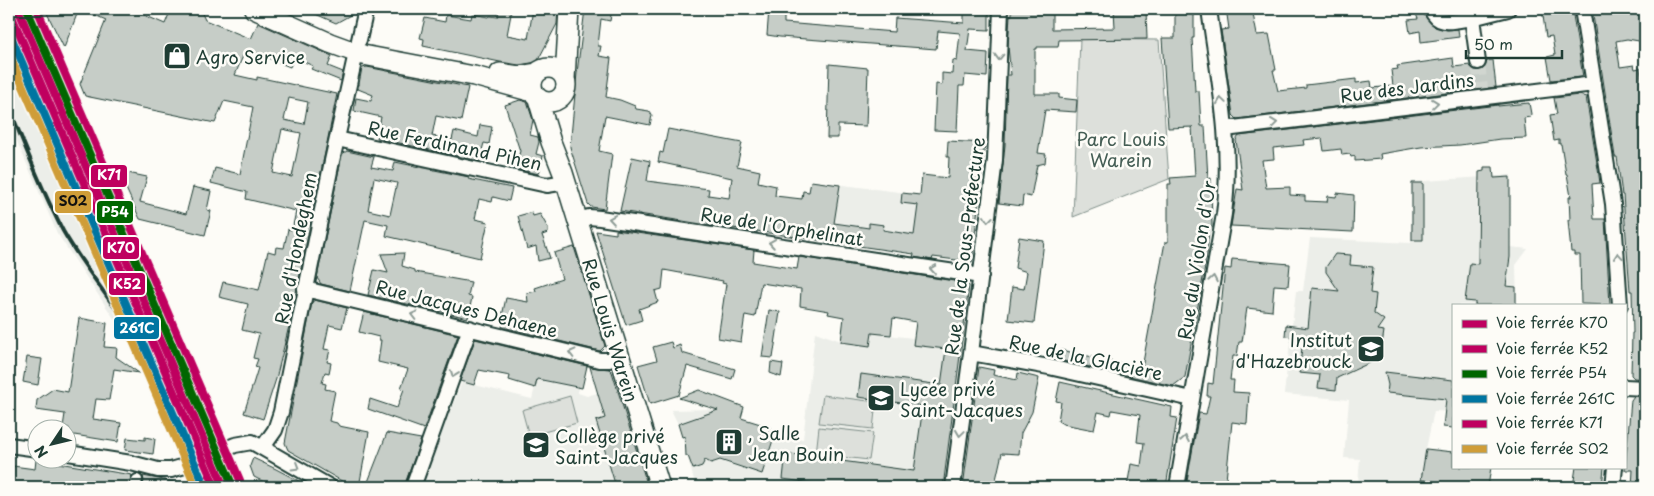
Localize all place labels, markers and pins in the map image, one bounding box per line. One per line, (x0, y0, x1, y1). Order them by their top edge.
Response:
shop icon: Agro Service (162, 41, 192, 71)
place label: Agro Service (196, 43, 305, 70)
place label: Institut d'Hazebrouck (1235, 326, 1352, 374)
school or university icon: Institut d'Hazebrouck (1356, 334, 1386, 364)
place label: Lycée privé Saint-Jacques (900, 375, 1023, 423)
school or university icon: Lycée privé Saint-Jacques (866, 383, 896, 413)
place label: , Salle Jean Bouin (748, 419, 844, 467)
place label: Collège privé Saint-Jacques (555, 422, 678, 470)
building icon: , Salle Jean Bouin (714, 427, 744, 457)
school or university icon: Collège privé Saint-Jacques (521, 430, 551, 460)

